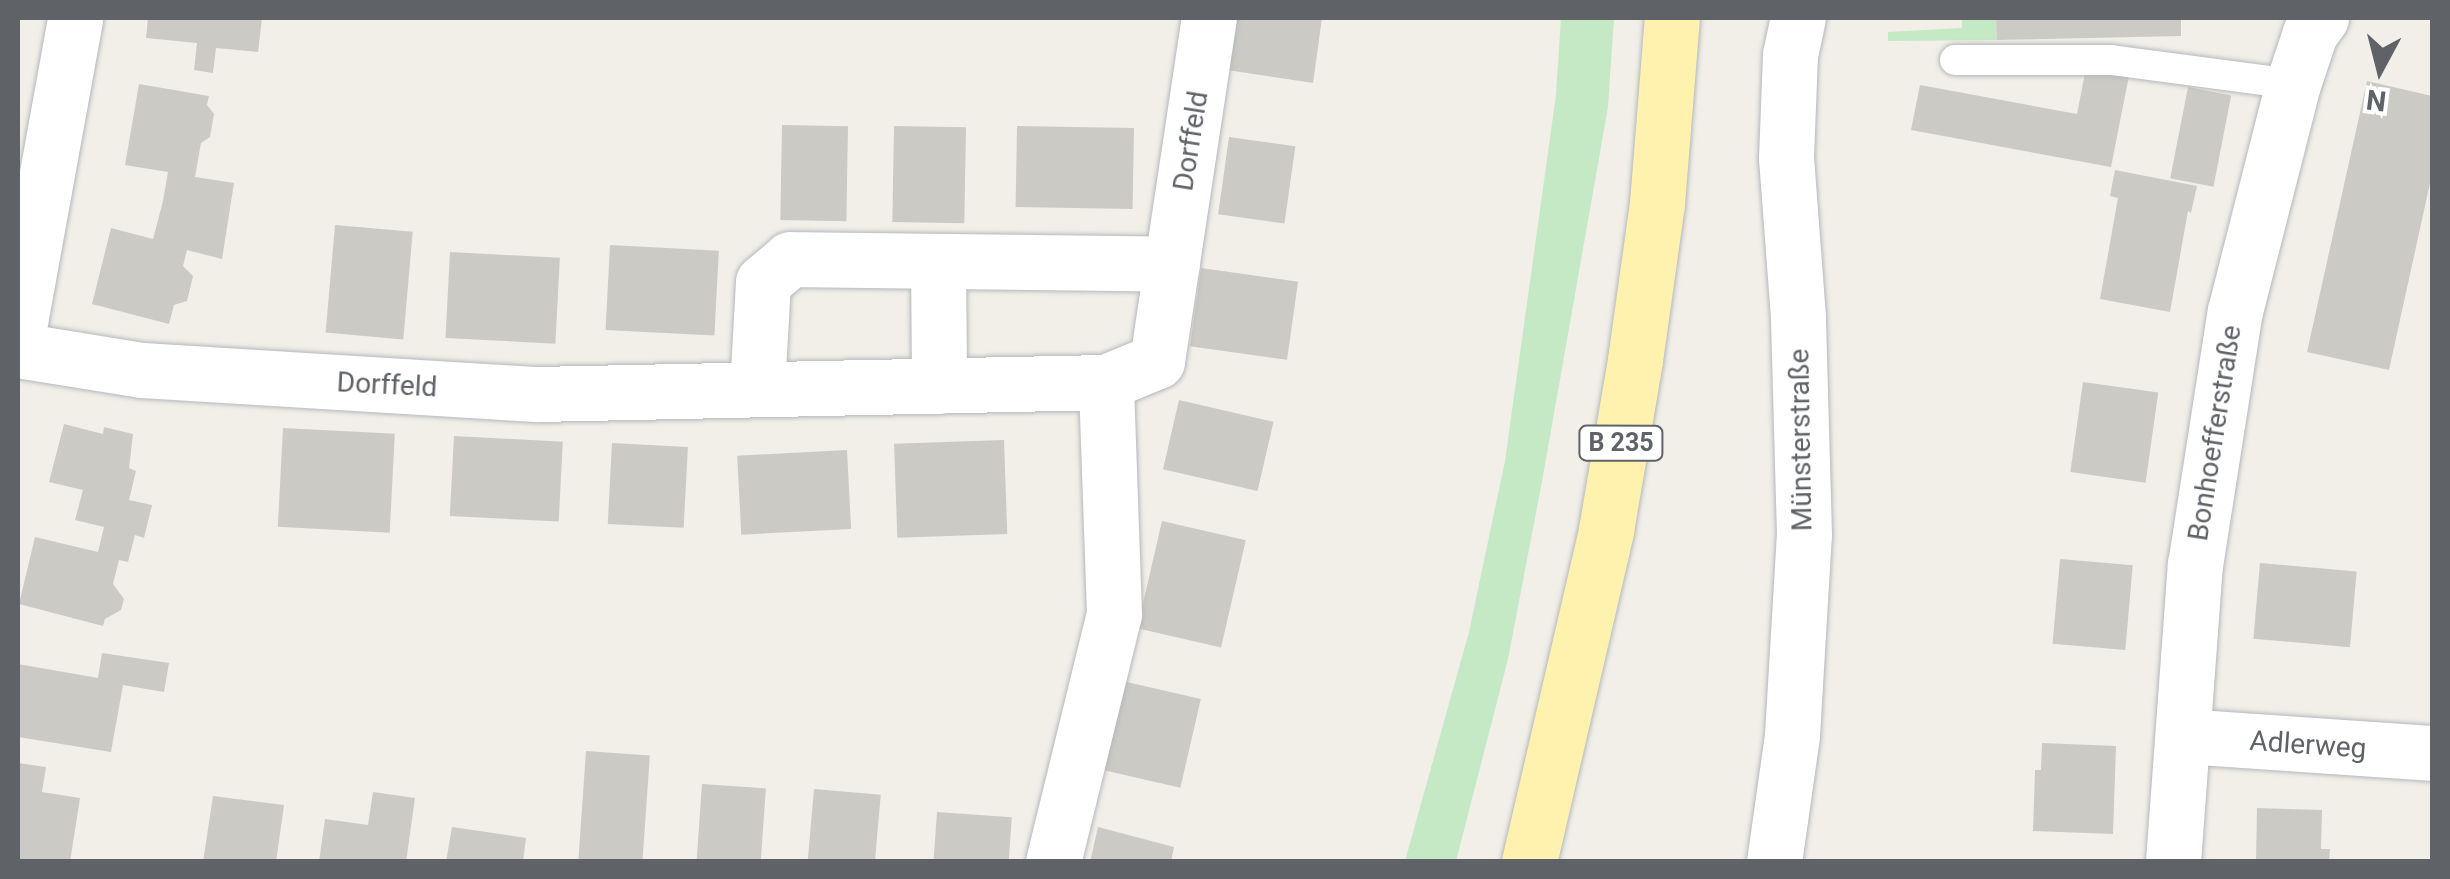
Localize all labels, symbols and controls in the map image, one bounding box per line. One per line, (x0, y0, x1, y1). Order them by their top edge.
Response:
north arrow (2330, 20, 2430, 120)
text: N (2364, 83, 2388, 118)
street label: Dorffeld (1167, 89, 1215, 193)
street label: Bonhoefferstraße (2181, 323, 2249, 543)
street label: Münsterstraße (1783, 348, 1819, 532)
street label: Dorffeld (336, 366, 438, 404)
road number: B 235 (1576, 423, 1666, 463)
street label: Adlerweg (2248, 724, 2368, 766)

